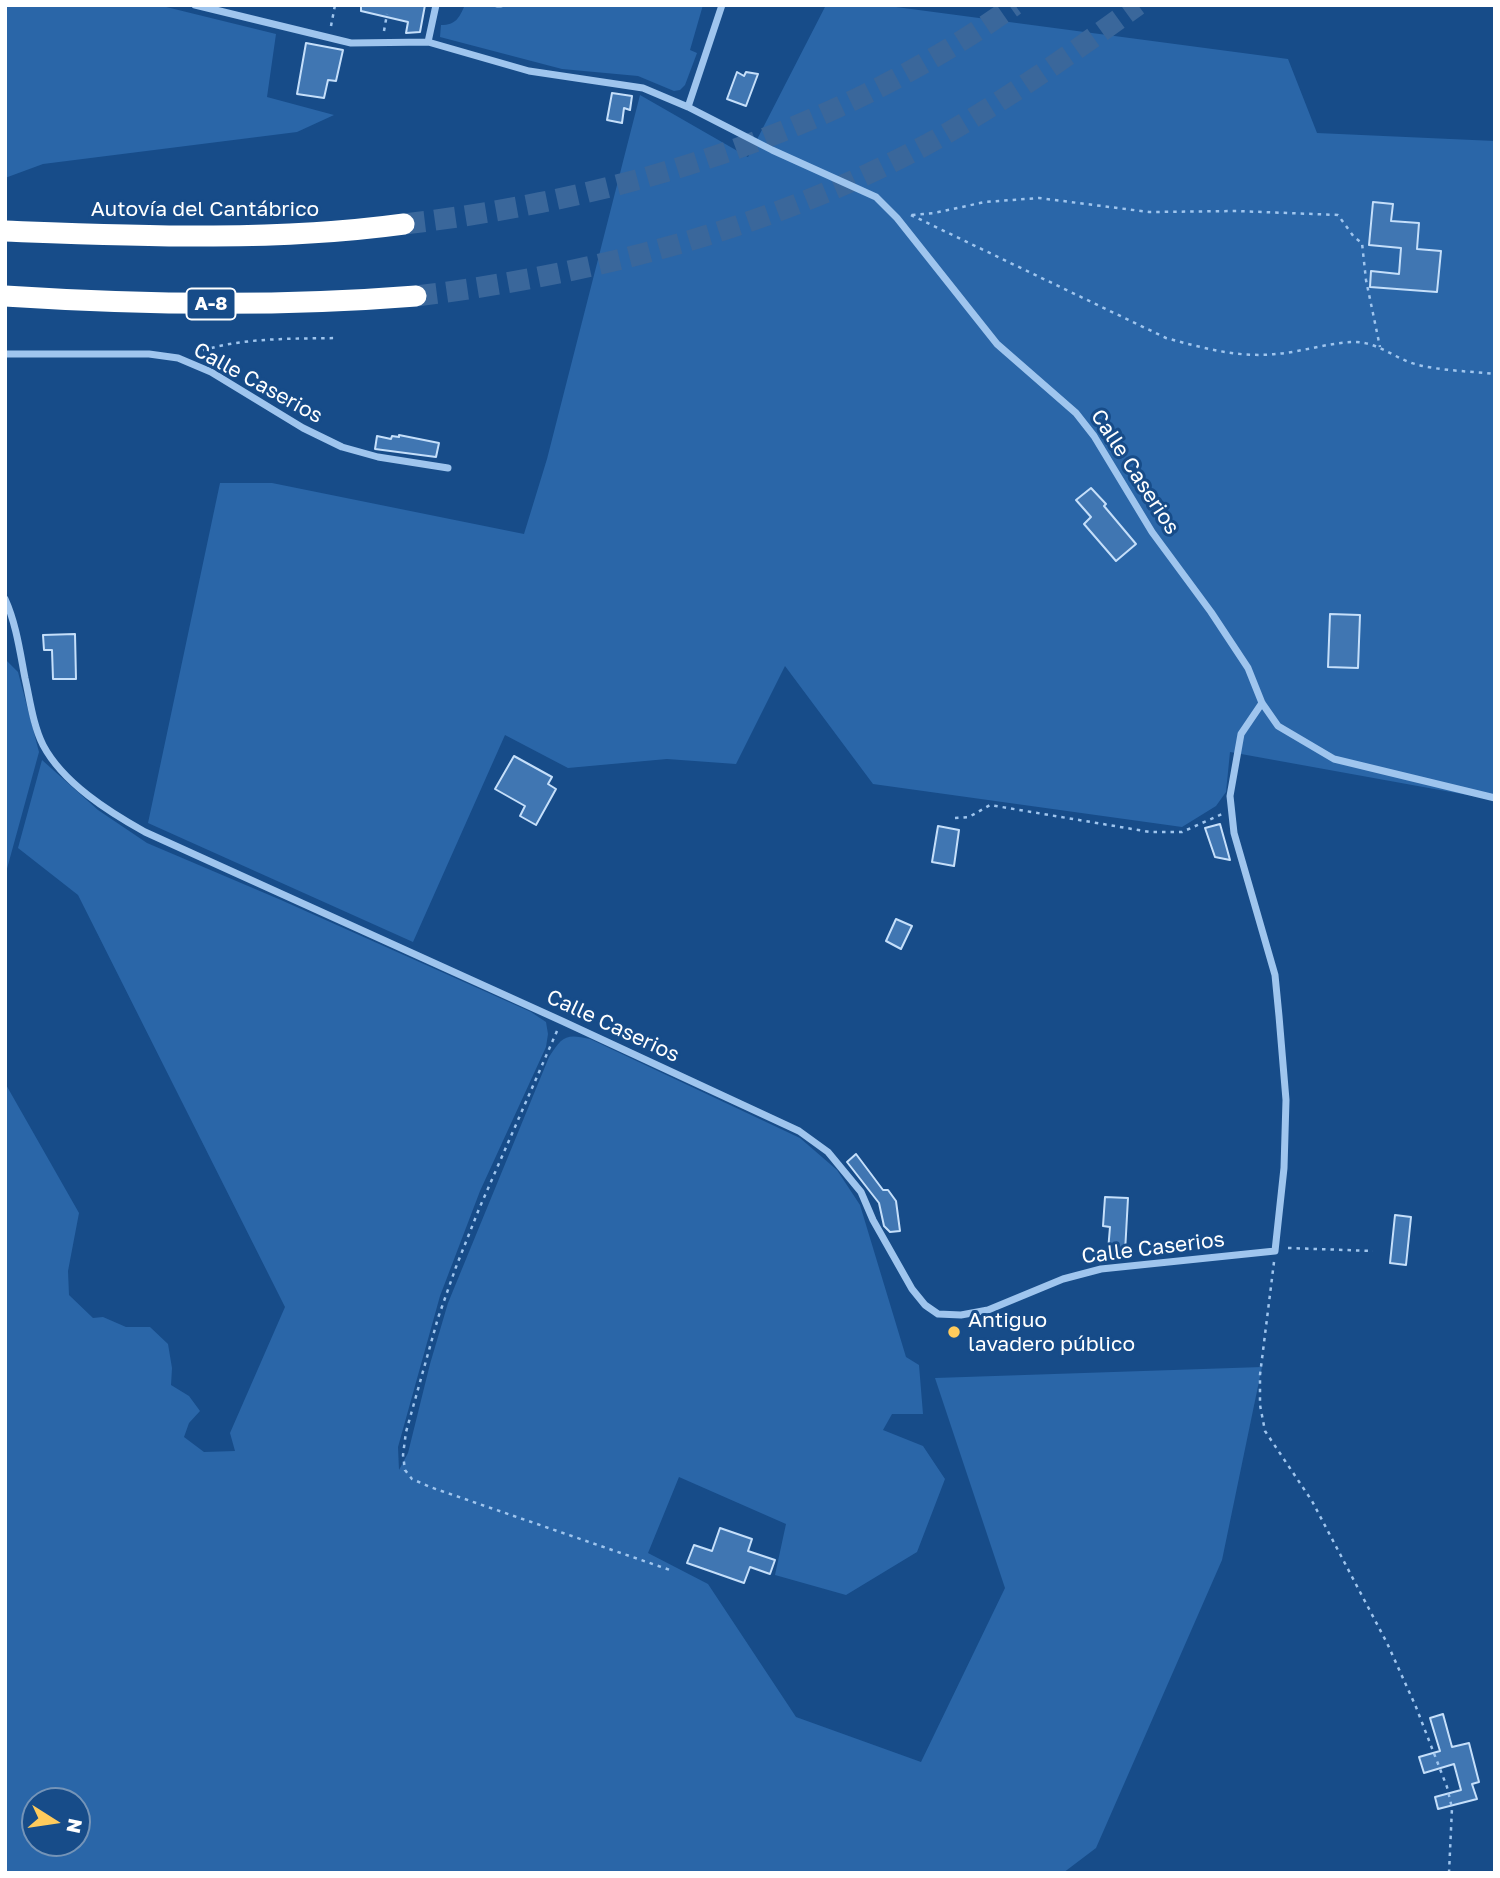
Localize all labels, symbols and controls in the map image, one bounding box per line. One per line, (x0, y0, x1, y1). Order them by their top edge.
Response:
street label: Autovía del Cantábrico (91, 196, 319, 222)
road number: A-8 (186, 288, 235, 320)
street label: Calle Caserios (189, 337, 327, 429)
street label: Calle Caserios (1085, 405, 1185, 539)
street label: Calle Caserios (543, 984, 683, 1068)
street label: Calle Caserios (1080, 1227, 1226, 1269)
place label: Antiguo lavadero público (968, 1307, 1135, 1357)
marker: Antiguo lavadero público (946, 1324, 962, 1340)
north arrow (21, 1787, 91, 1857)
text: N (62, 1817, 88, 1836)

